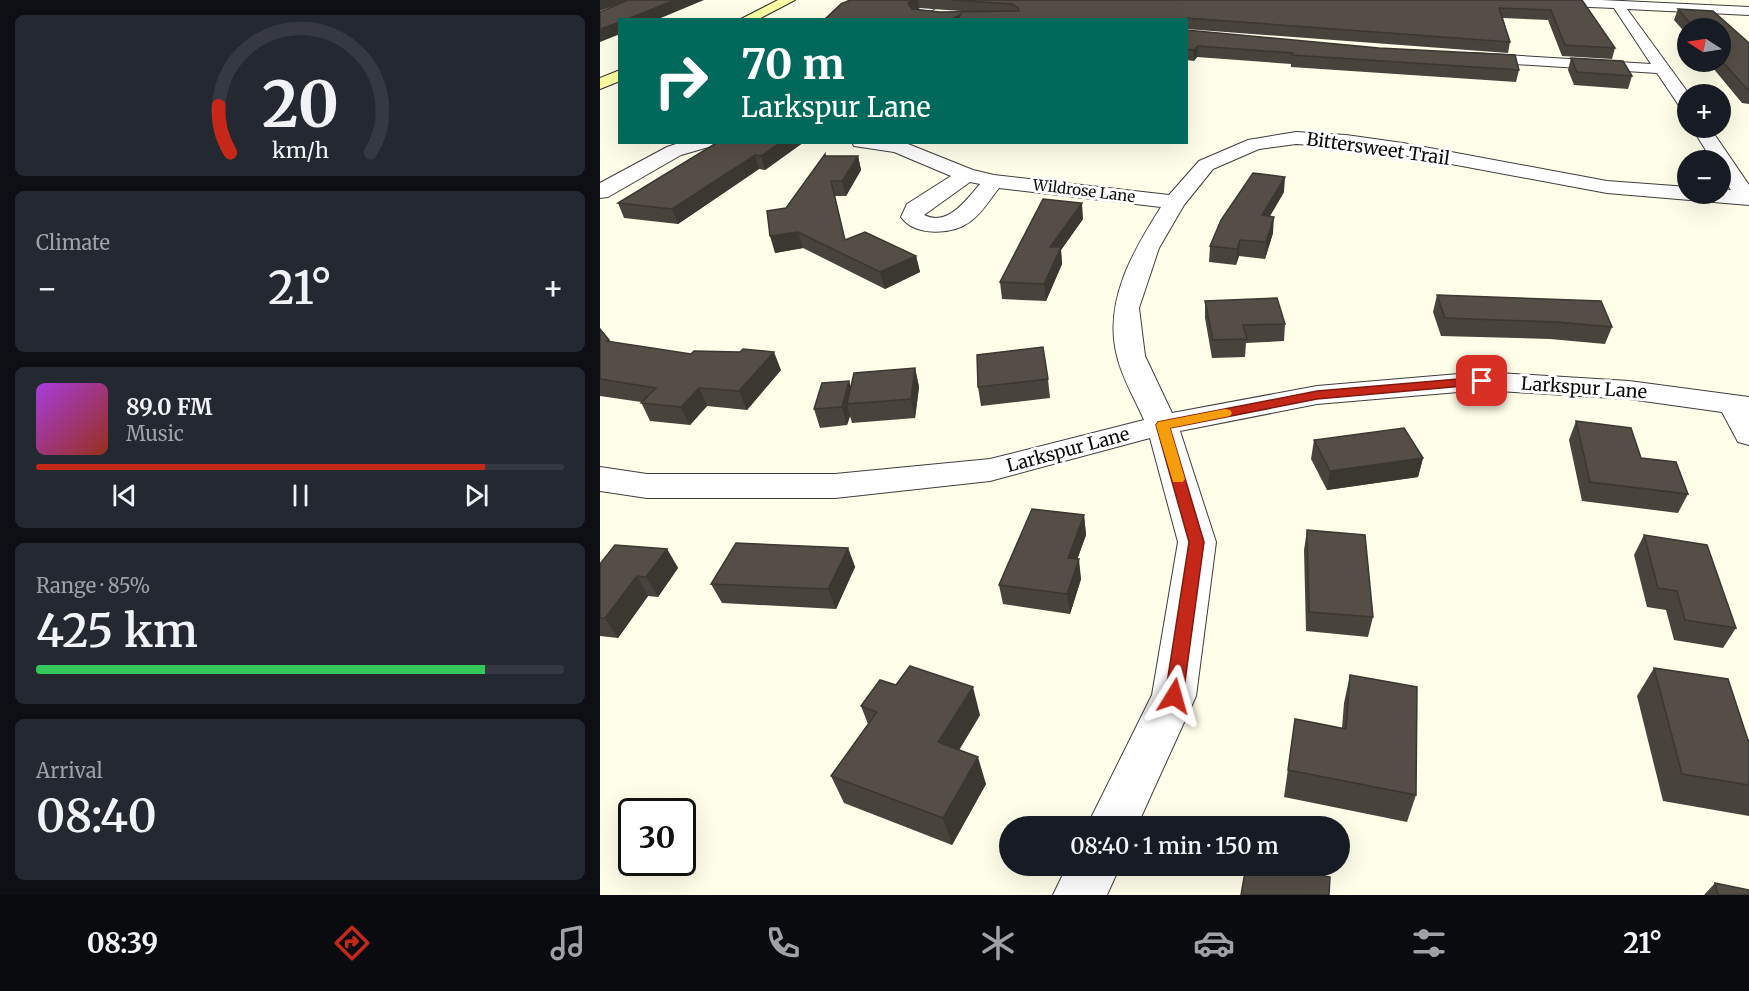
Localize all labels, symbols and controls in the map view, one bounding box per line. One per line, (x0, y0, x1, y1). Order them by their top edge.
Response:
north arrow (1677, 18, 1731, 72)
map controls (1677, 18, 1731, 204)
text: 70 m (741, 38, 845, 90)
icon: right (642, 42, 720, 120)
text: 20 (261, 66, 339, 144)
button: + (1677, 84, 1731, 138)
text: Larkspur Lane (741, 90, 931, 124)
street label: Bittersweet Trail (1305, 127, 1452, 170)
text: km/h (272, 137, 328, 164)
button: − (1677, 150, 1731, 204)
street label: Wildrose Lane (1031, 175, 1136, 206)
text: Climate (36, 230, 110, 255)
text: 21° (268, 260, 332, 316)
text: − (36, 268, 58, 309)
text: + (542, 268, 564, 309)
pin (1456, 355, 1507, 406)
icon: arrive (1465, 364, 1498, 397)
street label: Larkspur Lane (1520, 372, 1648, 403)
text: 89.0 FM (126, 393, 212, 421)
text: Music (126, 421, 184, 446)
street label: Larkspur Lane (1004, 422, 1132, 477)
icon: previous (108, 479, 141, 512)
icon: pause (284, 479, 317, 512)
icon: next (460, 479, 493, 512)
text: Range · 85% (36, 573, 150, 598)
text: 425 km (36, 603, 198, 659)
position arrow (1142, 664, 1206, 728)
text: Arrival (36, 758, 103, 783)
text: 08:40 (36, 788, 157, 844)
speed limit sign: 30 (618, 798, 696, 876)
text: 08:40 · 1 min · 150 m (1070, 832, 1279, 860)
icon: directions (331, 922, 373, 964)
icon: music (547, 922, 589, 964)
icon: phone (762, 922, 804, 964)
icon: climate (977, 922, 1019, 964)
icon: car (1193, 922, 1235, 964)
icon: filters (1408, 922, 1450, 964)
text: 08:39 (87, 926, 158, 960)
text: 21° (1623, 926, 1662, 960)

